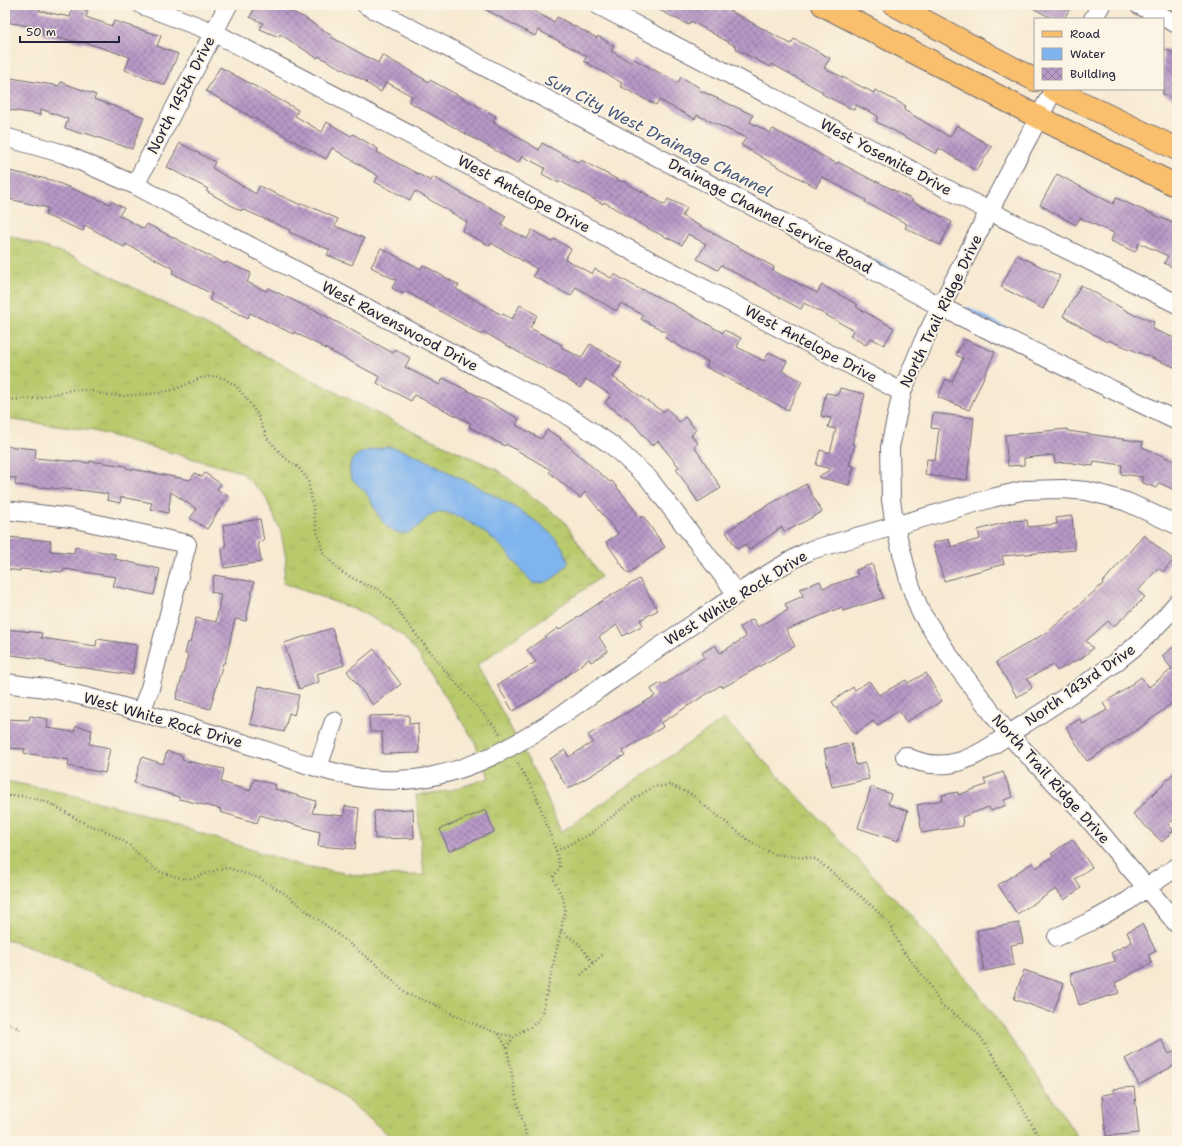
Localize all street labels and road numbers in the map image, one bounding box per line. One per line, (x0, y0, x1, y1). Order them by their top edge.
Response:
street label: North 145th Drive (143, 33, 219, 157)
street label: West Yosemite Drive (817, 114, 955, 200)
street label: West Antelope Drive (454, 151, 594, 237)
street label: Drainage Channel Service Road (665, 154, 876, 279)
street label: North Trail Ridge Drive (895, 231, 987, 391)
street label: West Ravenswood Drive (318, 276, 482, 376)
street label: West Antelope Drive (741, 301, 881, 387)
street label: West White Rock Drive (661, 546, 811, 650)
street label: North 143rd Drive (1021, 639, 1139, 731)
street label: West White Rock Drive (81, 688, 245, 752)
street label: North Trail Ridge Drive (987, 710, 1115, 848)

